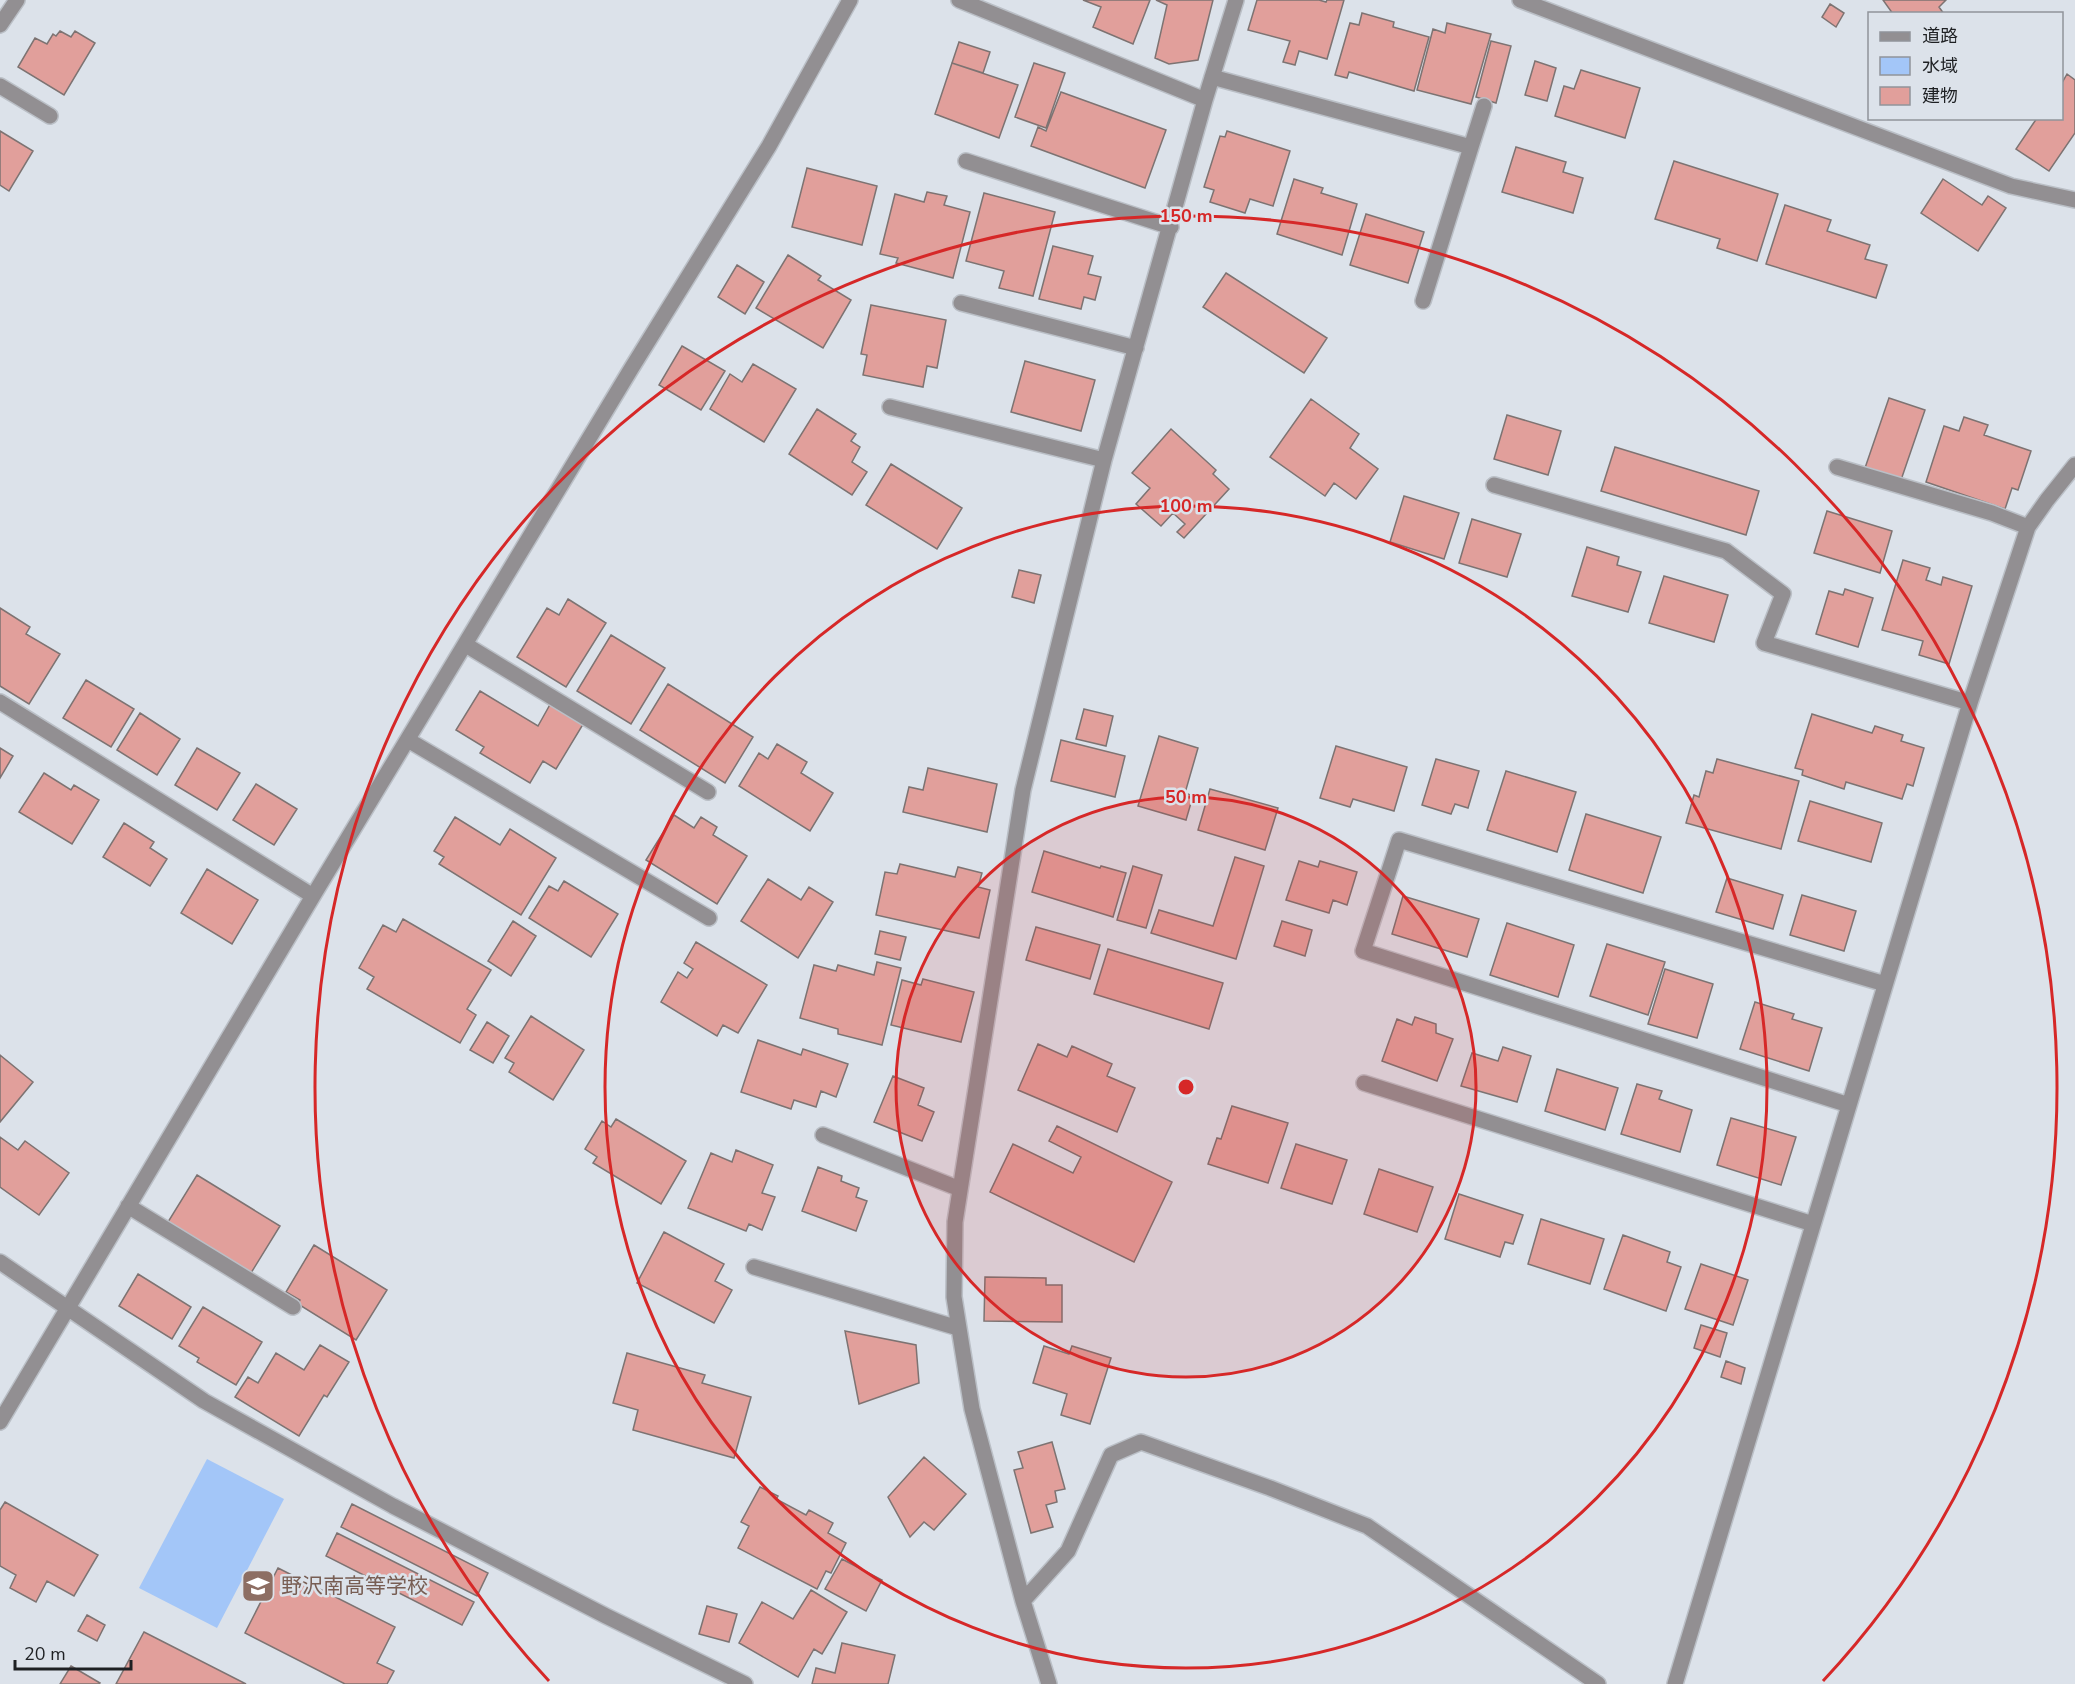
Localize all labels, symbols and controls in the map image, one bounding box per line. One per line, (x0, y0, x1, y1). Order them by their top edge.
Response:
legend (1868, 12, 2063, 120)
text: 道路 (1922, 24, 1958, 48)
text: 水域 (1922, 54, 1958, 78)
text: 建物 (1922, 84, 1958, 108)
text: 150 m (1159, 204, 1213, 228)
text: 100 m (1159, 494, 1213, 518)
text: 50 m (1165, 785, 1207, 809)
centre of rings (1176, 1077, 1196, 1097)
school or university icon: 野沢南高等学校 (240, 1568, 276, 1604)
place label: 野沢南高等学校 (281, 1572, 428, 1600)
scale bar (15, 1633, 130, 1671)
text: 20 m (24, 1642, 66, 1666)

